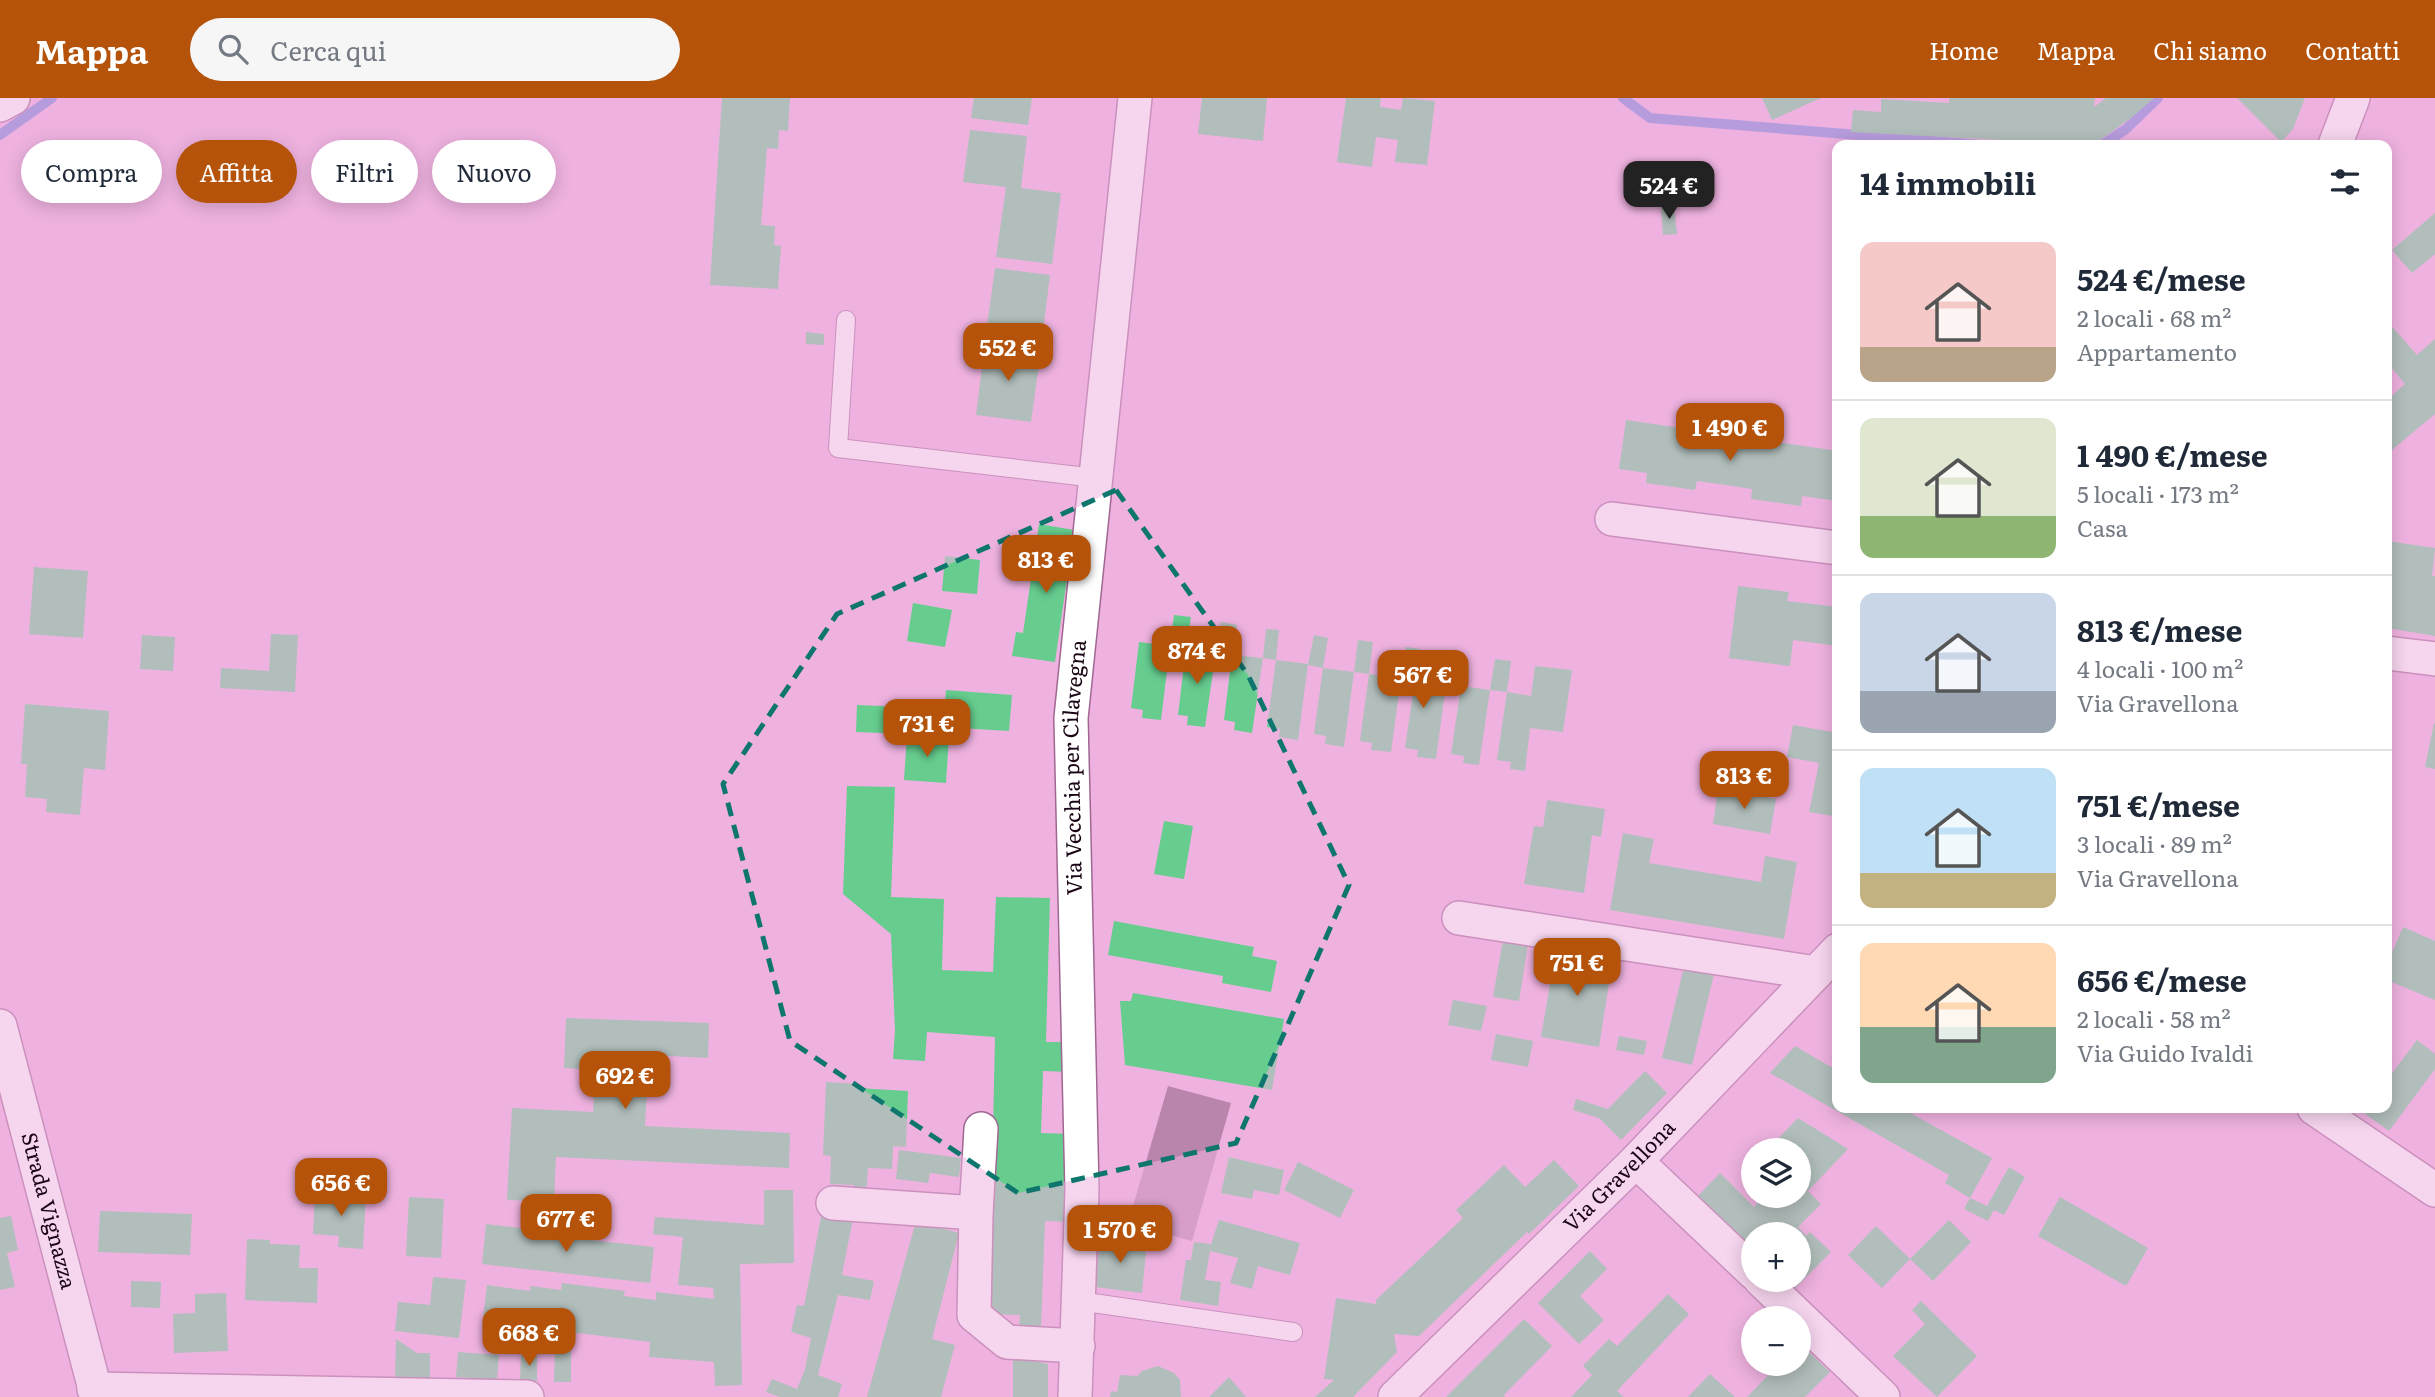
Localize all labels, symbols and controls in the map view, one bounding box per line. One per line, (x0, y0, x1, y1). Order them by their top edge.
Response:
search box (190, 18, 680, 81)
text: Mappa (35, 25, 148, 74)
icon: search (214, 30, 252, 68)
text: Cerca qui (270, 30, 386, 69)
text: Home (1929, 32, 1999, 67)
text: Mappa (2037, 32, 2115, 67)
text: Chi siamo (2153, 32, 2267, 67)
text: Contatti (2305, 32, 2400, 67)
chip: Compra (21, 140, 162, 203)
chip: Affitta (176, 140, 297, 203)
chip: Filtri (311, 140, 418, 203)
chip: Nuovo (432, 140, 556, 203)
text: 14 immobili (1860, 160, 2036, 204)
pin: 524 € (1620, 162, 1718, 221)
icon: filters (2326, 163, 2364, 201)
text: 524 € (1639, 167, 1699, 201)
text: 524 €/mese (2077, 256, 2246, 300)
icon: home (1916, 270, 2000, 354)
text: 2 locali · 68 m² (2077, 300, 2231, 334)
pin: 552 € (959, 324, 1057, 383)
text: 552 € (979, 329, 1037, 363)
text: Appartamento (2077, 334, 2237, 368)
pin: 1 490 € (1665, 404, 1795, 463)
text: 1 490 € (1692, 409, 1768, 443)
text: 1 490 €/mese (2077, 432, 2268, 476)
icon: home (1916, 446, 2000, 530)
text: 5 locali · 173 m² (2077, 476, 2239, 510)
text: Casa (2077, 510, 2128, 544)
pin: 813 € (997, 536, 1095, 595)
text: 813 € (1018, 541, 1074, 575)
text: 813 €/mese (2077, 607, 2242, 651)
icon: home (1916, 621, 2000, 705)
pin: 874 € (1148, 626, 1246, 686)
text: 874 € (1168, 632, 1226, 666)
street label: Via Vecchia per Cilavegna (1053, 637, 1092, 896)
pin: 567 € (1374, 650, 1472, 710)
text: 4 locali · 100 m² (2077, 651, 2243, 685)
text: 567 € (1394, 656, 1452, 690)
text: Via Gravellona (2077, 685, 2239, 719)
pin: 731 € (878, 700, 976, 759)
text: 731 € (899, 705, 955, 739)
pin: 813 € (1695, 752, 1793, 811)
text: 813 € (1716, 757, 1772, 791)
text: 751 €/mese (2077, 782, 2240, 826)
icon: home (1916, 796, 2000, 880)
text: 3 locali · 89 m² (2077, 826, 2232, 860)
text: Via Gravellona (2077, 860, 2239, 894)
pin: 751 € (1528, 939, 1626, 998)
text: 751 € (1550, 944, 1604, 978)
text: 656 €/mese (2077, 957, 2247, 1001)
icon: home (1916, 971, 2000, 1055)
text: 2 locali · 58 m² (2077, 1001, 2231, 1035)
text: Via Guido Ivaldi (2077, 1035, 2253, 1069)
pin: 692 € (576, 1052, 674, 1111)
text: 692 € (595, 1057, 655, 1091)
street label: Via Gravellona (1555, 1111, 1681, 1238)
street label: Strada Vignazza (15, 1128, 86, 1293)
map controls (1741, 1138, 1811, 1376)
button: layers (1741, 1138, 1811, 1208)
pin: 656 € (292, 1158, 390, 1218)
text: 656 € (311, 1164, 371, 1198)
pin: 677 € (517, 1194, 615, 1254)
text: 677 € (537, 1200, 595, 1234)
pin: 1 570 € (1055, 1206, 1185, 1265)
text: 1 570 € (1083, 1211, 1157, 1245)
button: + (1741, 1222, 1811, 1292)
button: − (1741, 1306, 1811, 1376)
pin: 668 € (480, 1308, 578, 1368)
text: 668 € (498, 1314, 560, 1348)

